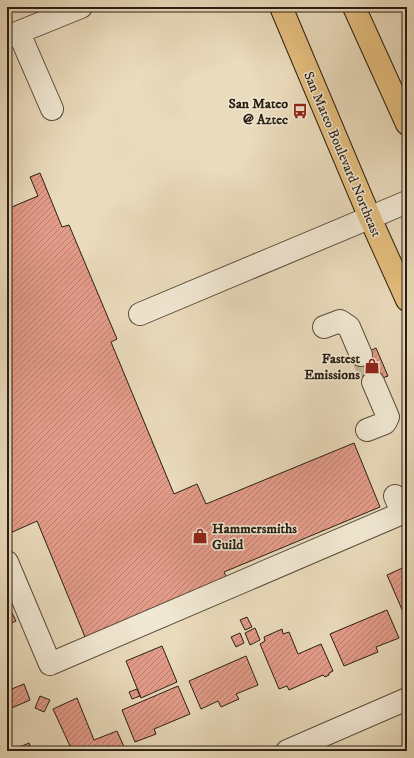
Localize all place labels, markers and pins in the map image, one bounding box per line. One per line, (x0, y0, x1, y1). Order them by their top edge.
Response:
place label: San Mateo @ Aztec (229, 95, 288, 129)
bus stop icon: San Mateo @ Aztec (291, 102, 309, 120)
place label: Fastest Emissions (304, 350, 361, 384)
shop icon: Fastest Emissions (363, 357, 381, 375)
place label: Hammersmiths Guild (212, 520, 297, 554)
shop icon: Hammersmiths Guild (191, 527, 209, 545)

